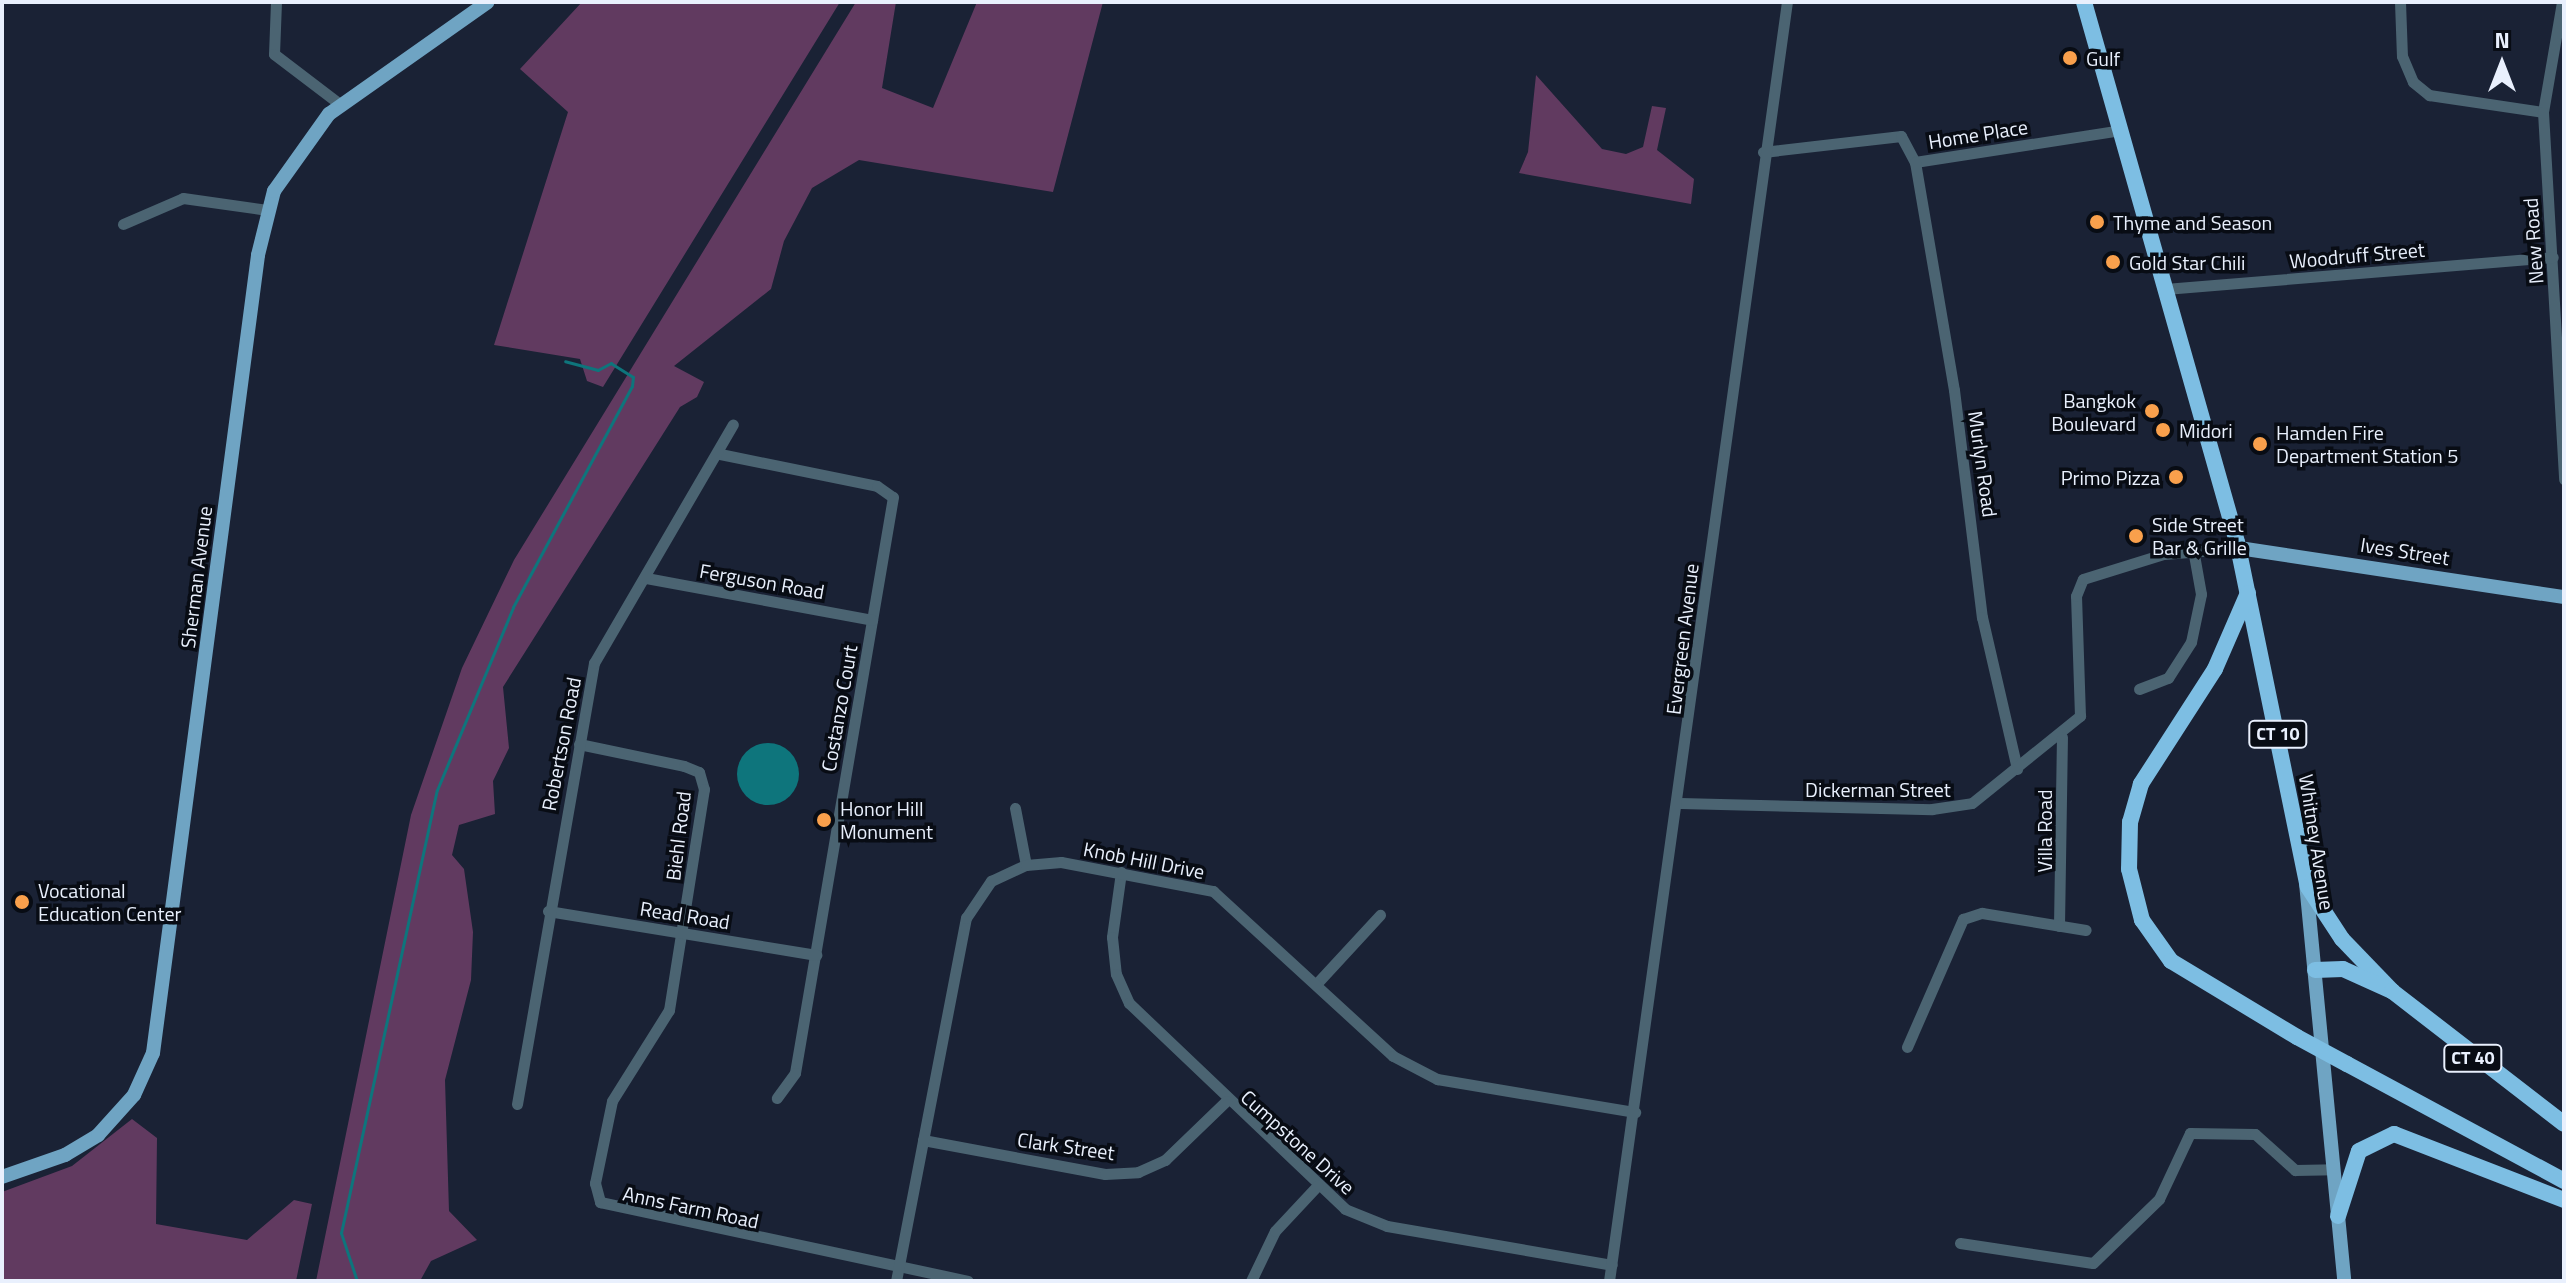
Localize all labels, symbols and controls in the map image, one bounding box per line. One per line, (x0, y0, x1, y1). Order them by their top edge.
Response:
text: N (2494, 23, 2510, 57)
north arrow (2462, 24, 2542, 104)
place label: Gulf (2086, 46, 2120, 70)
marker: Gulf (2061, 49, 2079, 67)
street label: Home Place (1927, 114, 2029, 154)
street label: New Road (2518, 197, 2548, 285)
place label: Thyme and Season (2113, 210, 2272, 234)
marker: Thyme and Season (2088, 213, 2106, 231)
street label: Woodruff Street (2288, 237, 2426, 273)
place label: Gold Star Chili (2129, 250, 2245, 274)
marker: Gold Star Chili (2104, 253, 2122, 271)
place label: Bangkok Boulevard (2051, 388, 2136, 435)
marker: Bangkok Boulevard (2143, 402, 2161, 420)
street label: Murlyn Road (1964, 409, 2002, 519)
place label: Midori (2179, 418, 2233, 442)
place label: Hamden Fire Department Station 5 (2276, 420, 2458, 467)
marker: Midori (2154, 421, 2172, 439)
marker: Hamden Fire Department Station 5 (2251, 435, 2269, 453)
place label: Primo Pizza (2061, 465, 2160, 489)
marker: Primo Pizza (2167, 468, 2185, 486)
street label: Sherman Avenue (175, 505, 217, 649)
place label: Side Street Bar & Grille (2152, 512, 2247, 559)
marker: Side Street Bar & Grille (2127, 527, 2145, 545)
street label: Ives Street (2359, 532, 2451, 570)
street label: Ferguson Road (698, 558, 826, 604)
street label: Evergreen Avenue (1661, 562, 1703, 716)
street label: Costanzo Court (816, 643, 862, 773)
street label: Robertson Road (536, 675, 586, 813)
road number: CT 10 (2248, 720, 2308, 748)
street label: Whitney Avenue (2294, 772, 2340, 912)
street label: Dickerman Street (1805, 777, 1951, 801)
street label: Biehl Road (661, 790, 695, 882)
street label: Villa Road (2032, 790, 2056, 872)
place label: Honor Hill Monument (840, 796, 933, 843)
marker: Honor Hill Monument (815, 811, 833, 829)
street label: Knob Hill Drive (1081, 837, 1207, 883)
place label: Vocational Education Center (38, 878, 181, 925)
marker: Vocational Education Center (13, 893, 31, 911)
street label: Read Road (638, 896, 732, 934)
road number: CT 40 (2443, 1044, 2503, 1072)
street label: Cumpstone Drive (1236, 1085, 1360, 1199)
street label: Clark Street (1016, 1127, 1116, 1165)
street label: Anns Farm Road (621, 1181, 761, 1233)

